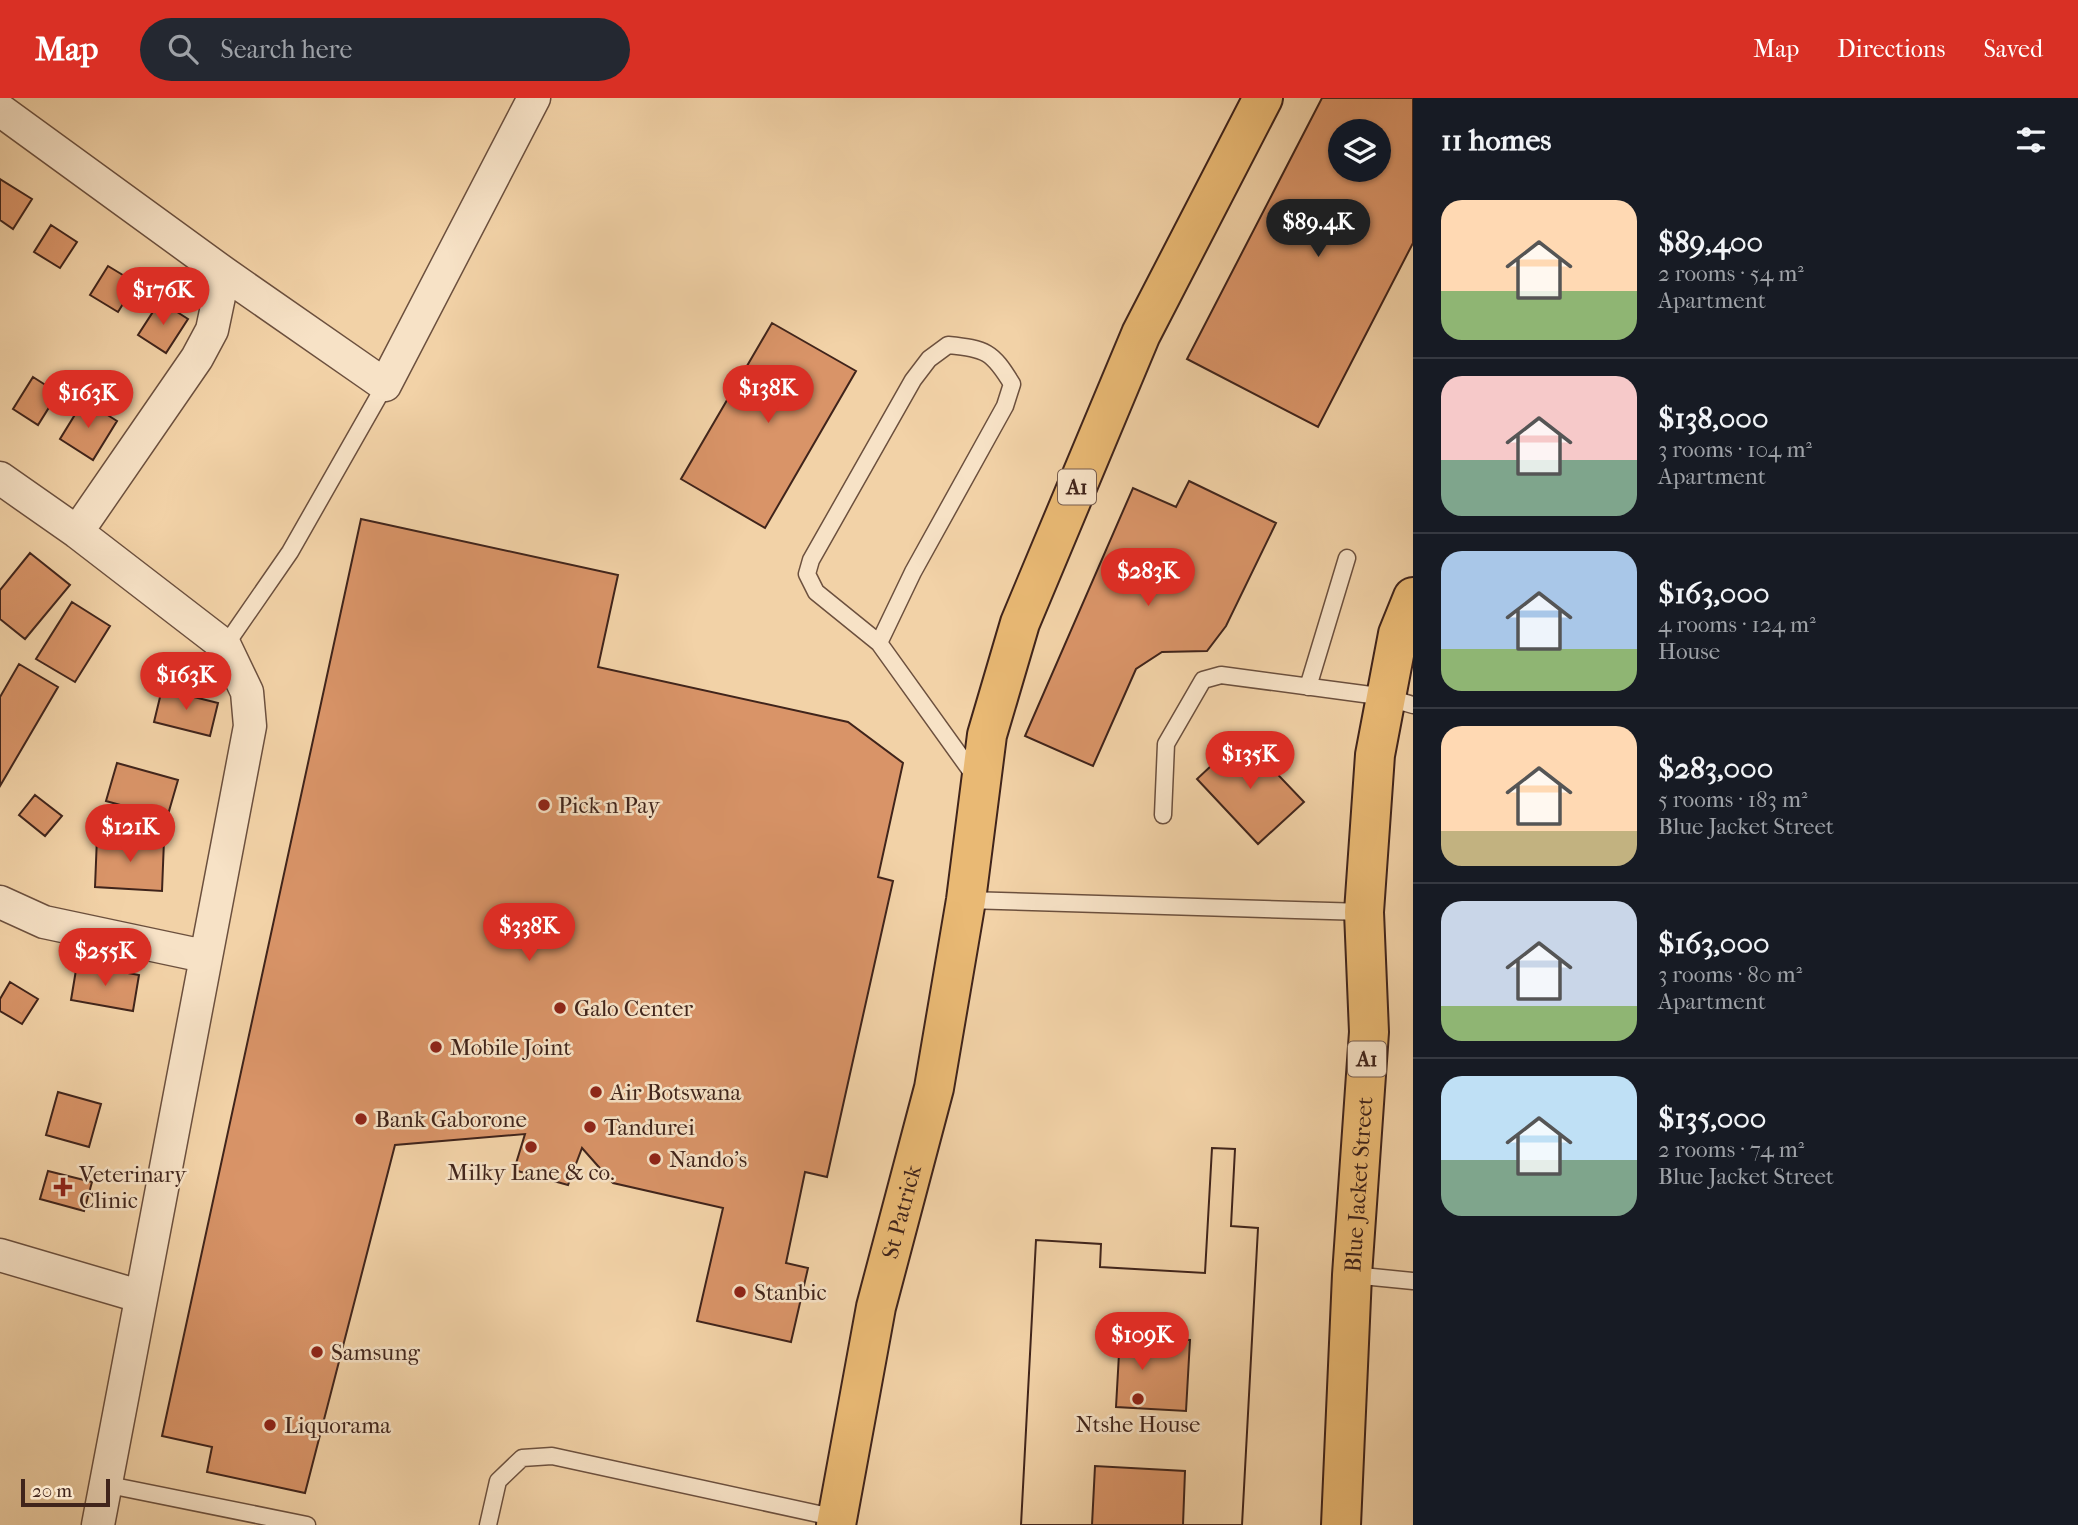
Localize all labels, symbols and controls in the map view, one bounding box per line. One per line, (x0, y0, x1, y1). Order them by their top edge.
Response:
search box (140, 18, 630, 81)
text: Map (35, 30, 98, 69)
icon: search (164, 30, 202, 68)
text: Search here (220, 34, 352, 65)
text: Map (1753, 35, 1799, 63)
text: Directions (1837, 35, 1945, 63)
text: Saved (1983, 35, 2043, 63)
map controls (1328, 119, 1391, 182)
button: layers (1328, 119, 1391, 182)
icon: filters (2012, 121, 2050, 159)
text: 11 homes (1441, 123, 1551, 158)
pin: $89.4K (1261, 200, 1375, 259)
text: $89.4K (1282, 208, 1354, 235)
text: $89,400 (1658, 225, 1763, 260)
icon: home (1497, 228, 1581, 312)
text: 2 rooms · 54 m² (1658, 260, 1804, 287)
pin: $176K (114, 268, 212, 327)
text: $176K (132, 276, 194, 303)
text: Apartment (1658, 287, 1766, 314)
pin: $138K (719, 366, 817, 425)
pin: $163K (39, 370, 137, 430)
text: $138K (739, 374, 797, 401)
text: $163K (58, 379, 118, 406)
text: $138,000 (1658, 401, 1768, 436)
icon: home (1497, 404, 1581, 488)
text: 3 rooms · 104 m² (1658, 436, 1812, 463)
text: Apartment (1658, 463, 1766, 490)
road number: A1 (1058, 470, 1096, 504)
pin: $283K (1099, 548, 1197, 608)
text: $283K (1117, 557, 1179, 584)
text: $163,000 (1658, 576, 1770, 611)
icon: home (1497, 579, 1581, 663)
text: 4 rooms · 124 m² (1658, 611, 1816, 638)
text: House (1658, 638, 1720, 665)
pin: $163K (137, 652, 235, 712)
text: $163K (156, 661, 216, 688)
pin: $135K (1201, 732, 1299, 791)
text: $135K (1222, 740, 1278, 767)
text: $283,000 (1658, 751, 1773, 786)
icon: home (1497, 754, 1581, 838)
text: 5 rooms · 183 m² (1658, 786, 1808, 813)
place label: Pick n Pay (558, 792, 661, 819)
marker: Pick n Pay (536, 797, 552, 813)
pin: $121K (81, 804, 179, 864)
text: $121K (101, 813, 159, 840)
text: Blue Jacket Street (1658, 813, 1834, 840)
pin: $338K (480, 904, 578, 963)
text: $338K (499, 912, 559, 939)
text: $163,000 (1658, 926, 1770, 961)
pin: $255K (56, 928, 154, 988)
icon: home (1497, 929, 1581, 1013)
text: $255K (75, 937, 135, 964)
text: 3 rooms · 80 m² (1658, 961, 1802, 988)
text: Apartment (1658, 988, 1766, 1015)
place label: Galo Center (574, 995, 693, 1022)
marker: Galo Center (552, 1000, 568, 1016)
place label: Mobile Joint (450, 1034, 571, 1061)
marker: Mobile Joint (428, 1039, 444, 1055)
road number: A1 (1348, 1042, 1386, 1076)
place label: Air Botswana (609, 1079, 741, 1106)
marker: Air Botswana (588, 1084, 604, 1100)
street label: Blue Jacket Street (1339, 1096, 1378, 1273)
text: $135,000 (1658, 1101, 1766, 1136)
icon: home (1497, 1104, 1581, 1188)
place label: Bank Gaborone (375, 1106, 527, 1133)
marker: Bank Gaborone (353, 1111, 369, 1127)
place label: Tandurei (604, 1114, 695, 1141)
marker: Tandurei (582, 1119, 598, 1135)
text: 2 rooms · 74 m² (1658, 1136, 1804, 1163)
marker: Milky Lane & co. (523, 1139, 539, 1155)
place label: Nando's (669, 1146, 747, 1173)
marker: Nando's (647, 1151, 663, 1167)
place label: Milky Lane & co. (447, 1159, 615, 1186)
place label: Veterinary Clinic (78, 1161, 187, 1214)
street label: St Patrick (876, 1161, 927, 1262)
text: Blue Jacket Street (1658, 1163, 1834, 1190)
marker: Veterinary Clinic (53, 1177, 73, 1197)
place label: Stanbic (754, 1279, 827, 1306)
marker: Stanbic (732, 1284, 748, 1300)
pin: $109K (1093, 1312, 1191, 1372)
text: $109K (1111, 1321, 1173, 1348)
place label: Samsung (331, 1339, 421, 1366)
marker: Samsung (309, 1344, 325, 1360)
marker: Ntshe House (1130, 1391, 1146, 1407)
place label: Ntshe House (1076, 1411, 1200, 1438)
place label: Liquorama (284, 1412, 391, 1439)
marker: Liquorama (262, 1417, 278, 1433)
scale bar (21, 1476, 110, 1508)
text: 20 m (32, 1480, 72, 1502)

